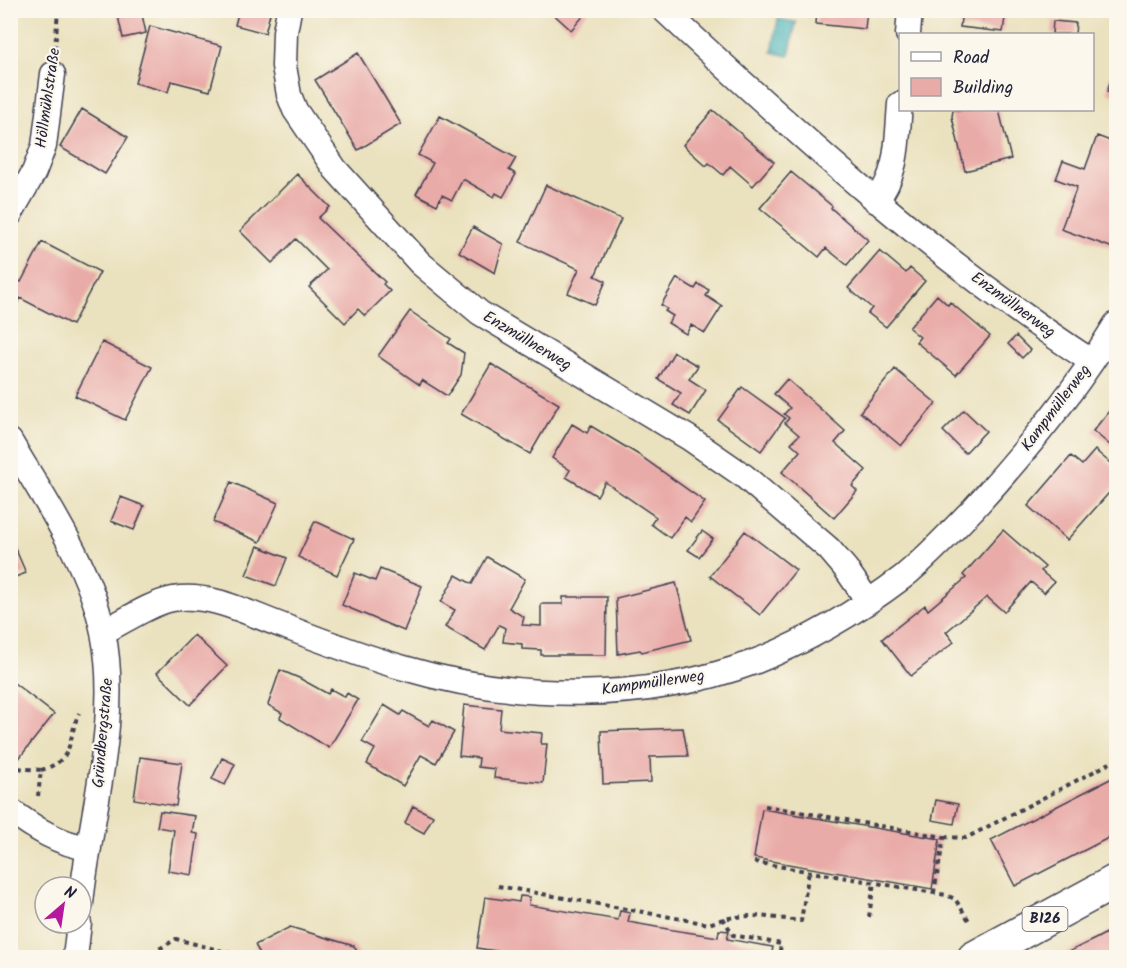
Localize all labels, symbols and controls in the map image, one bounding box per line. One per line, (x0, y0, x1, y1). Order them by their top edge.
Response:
legend (899, 33, 1094, 111)
text: Road (953, 44, 990, 73)
street label: Höllmühlstraße (29, 46, 67, 150)
text: Building (953, 74, 1013, 103)
street label: Enzmüllnerweg (965, 266, 1061, 344)
street label: Enzmüllnerweg (478, 305, 576, 377)
street label: Kampmüllerweg (1015, 359, 1097, 457)
street label: Kampmüllerweg (600, 663, 706, 703)
street label: Gründbergstraße (86, 677, 120, 789)
north arrow (33, 875, 93, 935)
text: N (59, 880, 80, 907)
road number: B126 (1022, 907, 1068, 931)

